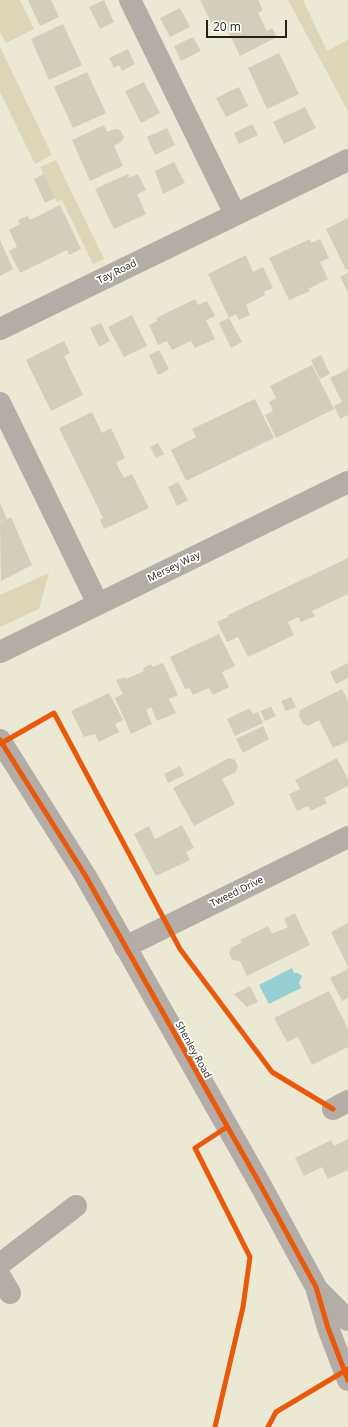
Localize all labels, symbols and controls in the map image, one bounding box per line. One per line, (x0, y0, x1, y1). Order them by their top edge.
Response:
scale bar (208, 12, 289, 38)
text: 20 m (213, 18, 241, 35)
street label: Tay Road (95, 257, 139, 287)
street label: Mersey Way (146, 549, 202, 585)
street label: Tweed Drive (208, 874, 266, 910)
street label: Shenley Road (172, 1020, 214, 1080)

